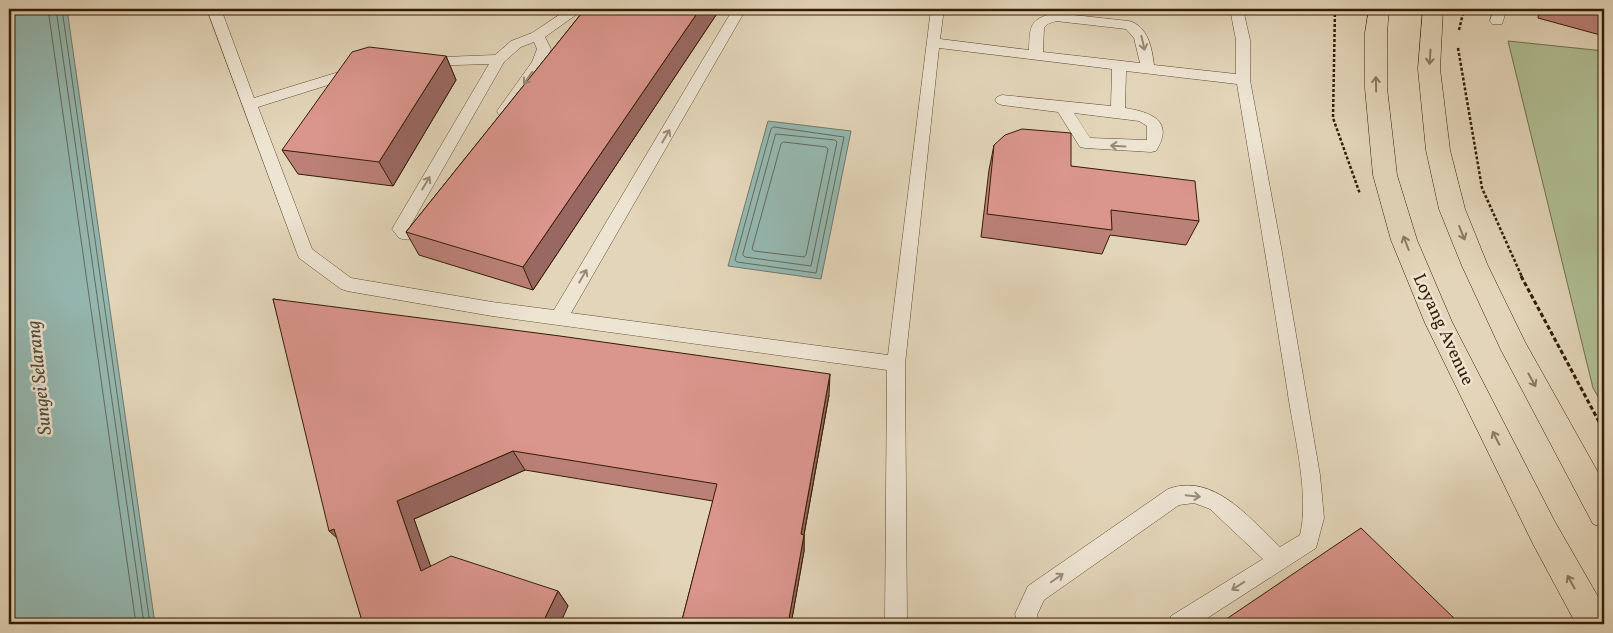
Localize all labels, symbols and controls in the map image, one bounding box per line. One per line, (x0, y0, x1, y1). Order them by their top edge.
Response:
one-way arrow (1139, 34, 1148, 50)
one-way arrow (1425, 49, 1434, 65)
one-way arrow (523, 71, 533, 85)
one-way arrow (1371, 76, 1381, 92)
one-way arrow (661, 129, 671, 143)
one-way arrow (1110, 142, 1126, 151)
one-way arrow (421, 177, 431, 191)
one-way arrow (1458, 225, 1467, 240)
one-way arrow (1401, 235, 1410, 251)
one-way arrow (579, 269, 589, 283)
street label: Loyang Avenue (1406, 270, 1479, 390)
water label: Sungei Selarang (21, 319, 59, 436)
one-way arrow (1527, 372, 1537, 387)
one-way arrow (1491, 430, 1501, 445)
one-way arrow (1185, 491, 1201, 501)
one-way arrow (1050, 573, 1064, 583)
one-way arrow (1566, 574, 1576, 589)
one-way arrow (1232, 581, 1246, 591)

